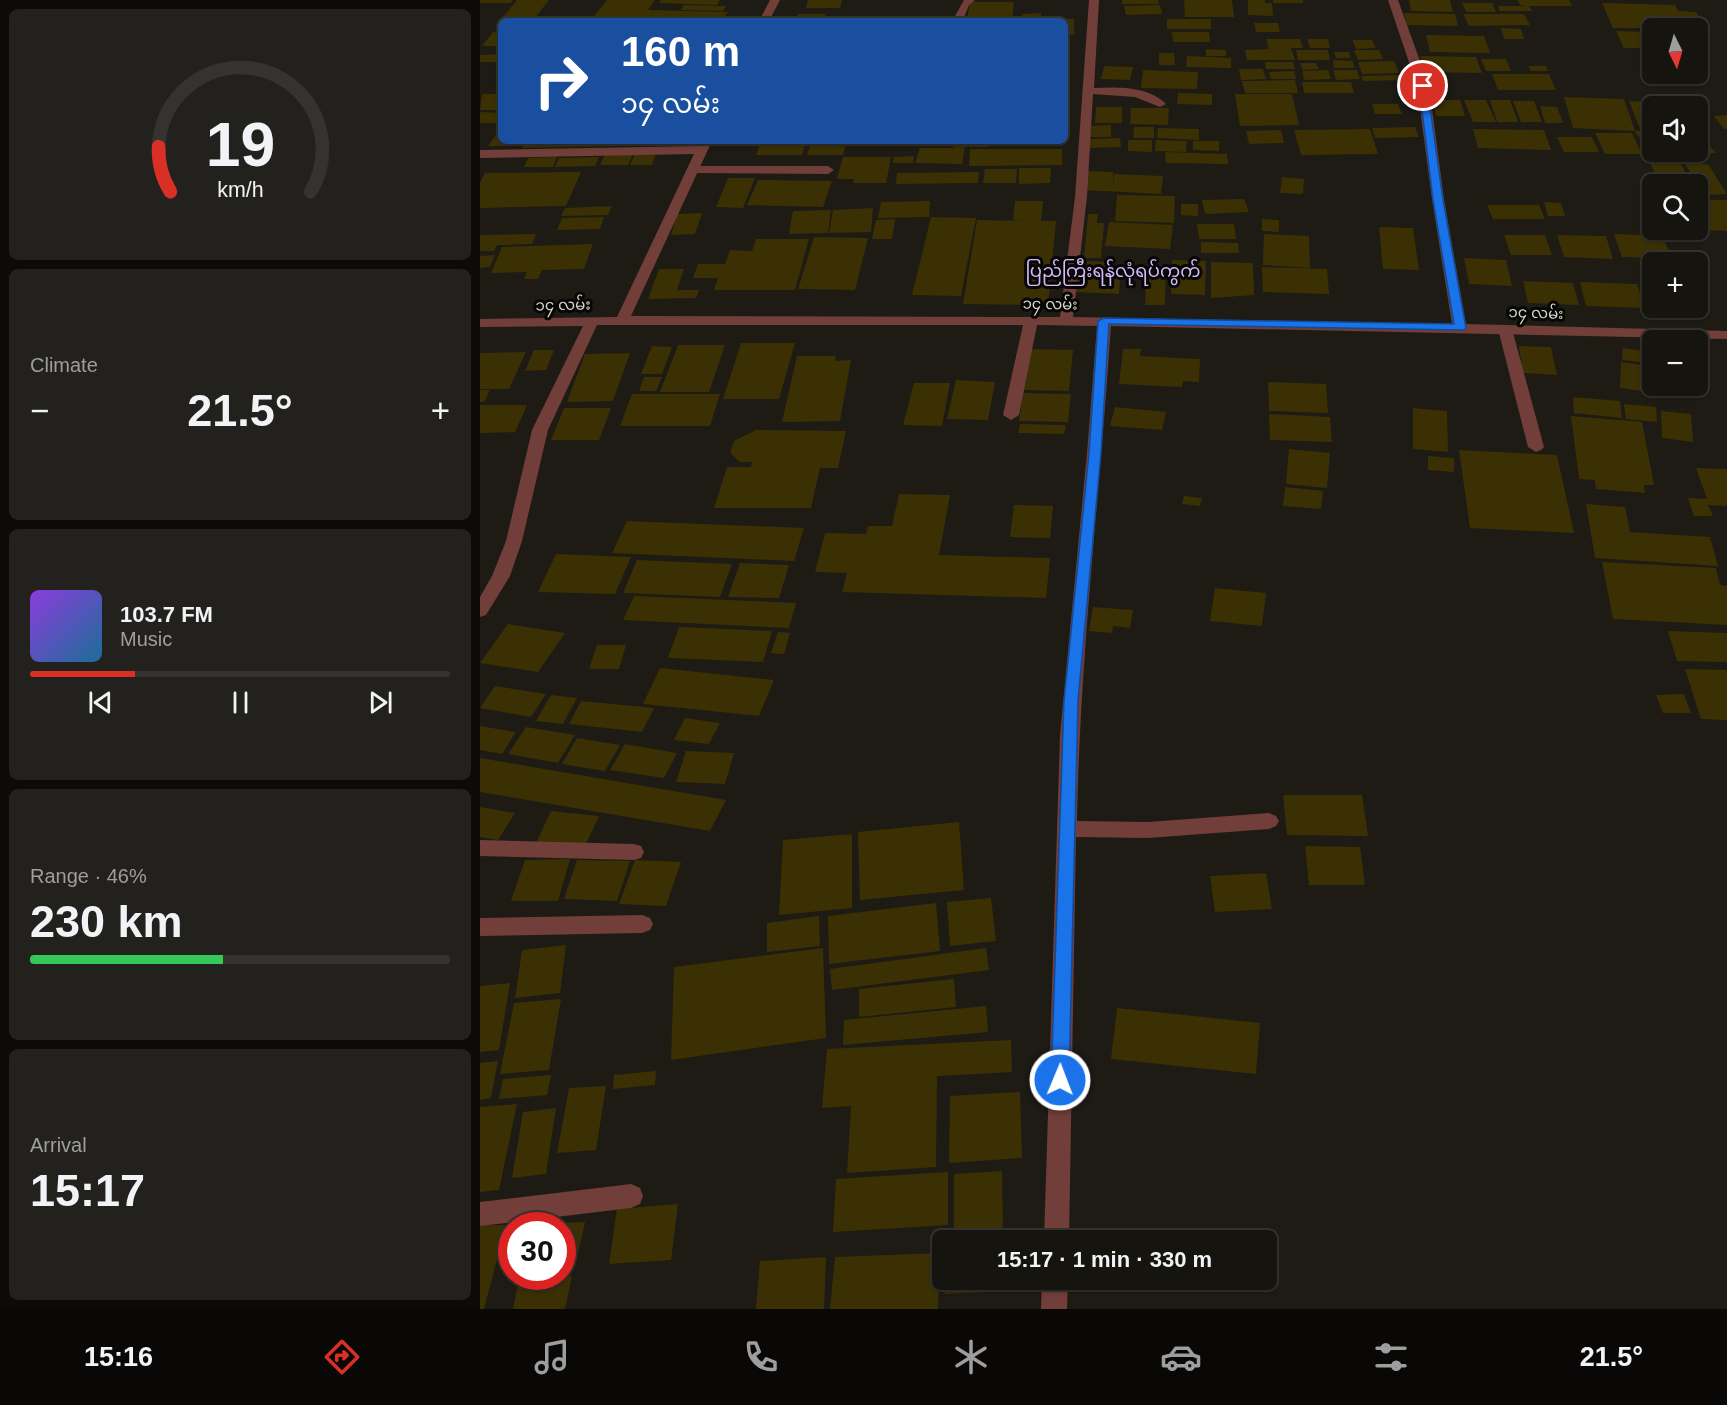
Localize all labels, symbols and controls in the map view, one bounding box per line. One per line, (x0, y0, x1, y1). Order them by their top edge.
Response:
north arrow (1642, 18, 1708, 84)
map controls (1642, 18, 1708, 396)
text: 160 m (621, 28, 740, 75)
icon: right (522, 42, 600, 120)
pin (1397, 60, 1448, 111)
icon: arrive (1406, 69, 1439, 102)
text: ၁၄ လမ်း (621, 89, 720, 119)
button: sound (1642, 96, 1708, 162)
text: 19 (205, 110, 275, 179)
button: search (1642, 174, 1708, 240)
text: km/h (217, 178, 263, 202)
button: + (1642, 252, 1708, 318)
district label: ပြည်ကြီးရန်လုံရပ်ကွက် (1026, 257, 1200, 286)
street label: ၁၄ လမ်း (1022, 294, 1078, 316)
street label: ၁၄ လမ်း (535, 295, 591, 317)
street label: ၁၄ လမ်း (1508, 302, 1564, 326)
button: − (1642, 330, 1708, 396)
text: Climate (30, 354, 98, 376)
text: 21.5° (187, 385, 293, 436)
text: − (30, 392, 49, 429)
text: + (431, 392, 450, 429)
text: 103.7 FM (120, 602, 213, 627)
text: Music (120, 628, 172, 650)
icon: previous (84, 686, 117, 719)
icon: pause (224, 686, 257, 719)
icon: next (364, 686, 397, 719)
text: Range · 46% (30, 865, 147, 887)
text: 230 km (30, 896, 183, 947)
position arrow (1028, 1048, 1092, 1112)
text: Arrival (30, 1134, 87, 1156)
text: 15:17 (30, 1165, 145, 1216)
speed limit sign: 30 (498, 1212, 576, 1290)
text: 15:17 · 1 min · 330 m (997, 1247, 1212, 1272)
icon: directions (321, 1336, 363, 1378)
icon: music (531, 1336, 573, 1378)
icon: phone (740, 1336, 782, 1378)
icon: climate (950, 1336, 992, 1378)
icon: car (1160, 1336, 1202, 1378)
icon: filters (1370, 1336, 1412, 1378)
text: 15:16 (84, 1342, 153, 1372)
text: 21.5° (1580, 1342, 1643, 1372)

